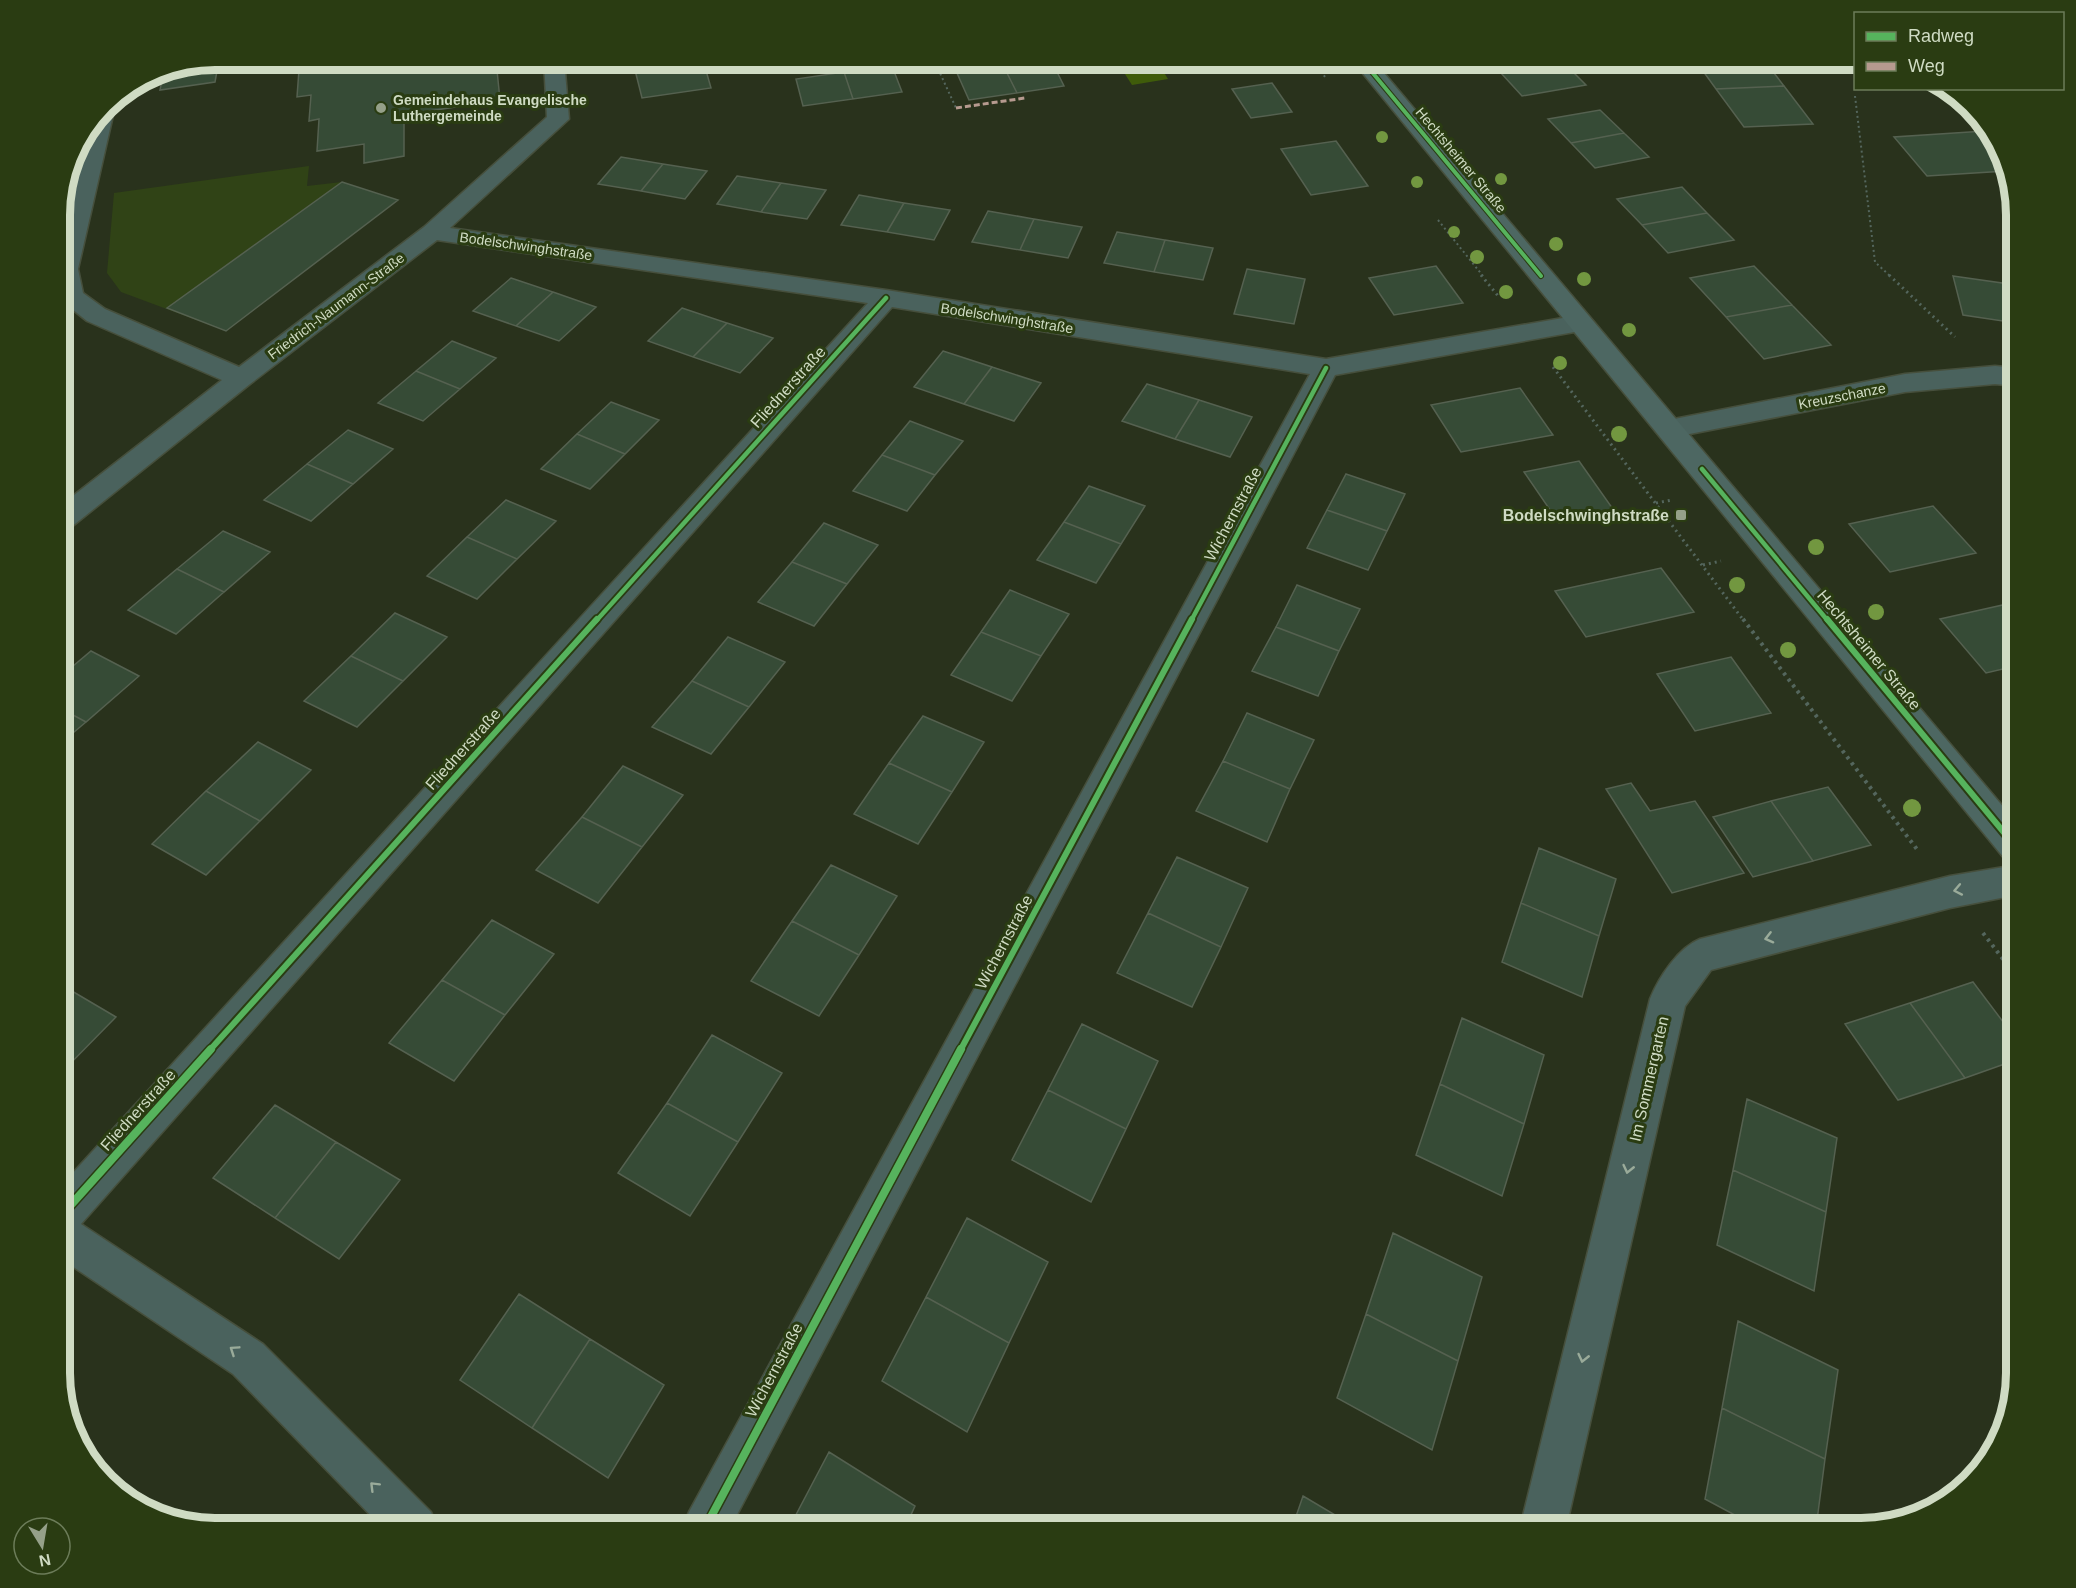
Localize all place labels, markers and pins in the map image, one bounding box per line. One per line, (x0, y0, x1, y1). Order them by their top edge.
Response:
place label: Gemeindehaus Evangelische Luthergemeinde (393, 92, 587, 124)
marker: Gemeindehaus Evangelische Luthergemeinde (374, 101, 388, 115)
place label: Bodelschwinghstraße (1503, 507, 1669, 524)
marker: Bodelschwinghstraße (1674, 508, 1688, 522)

